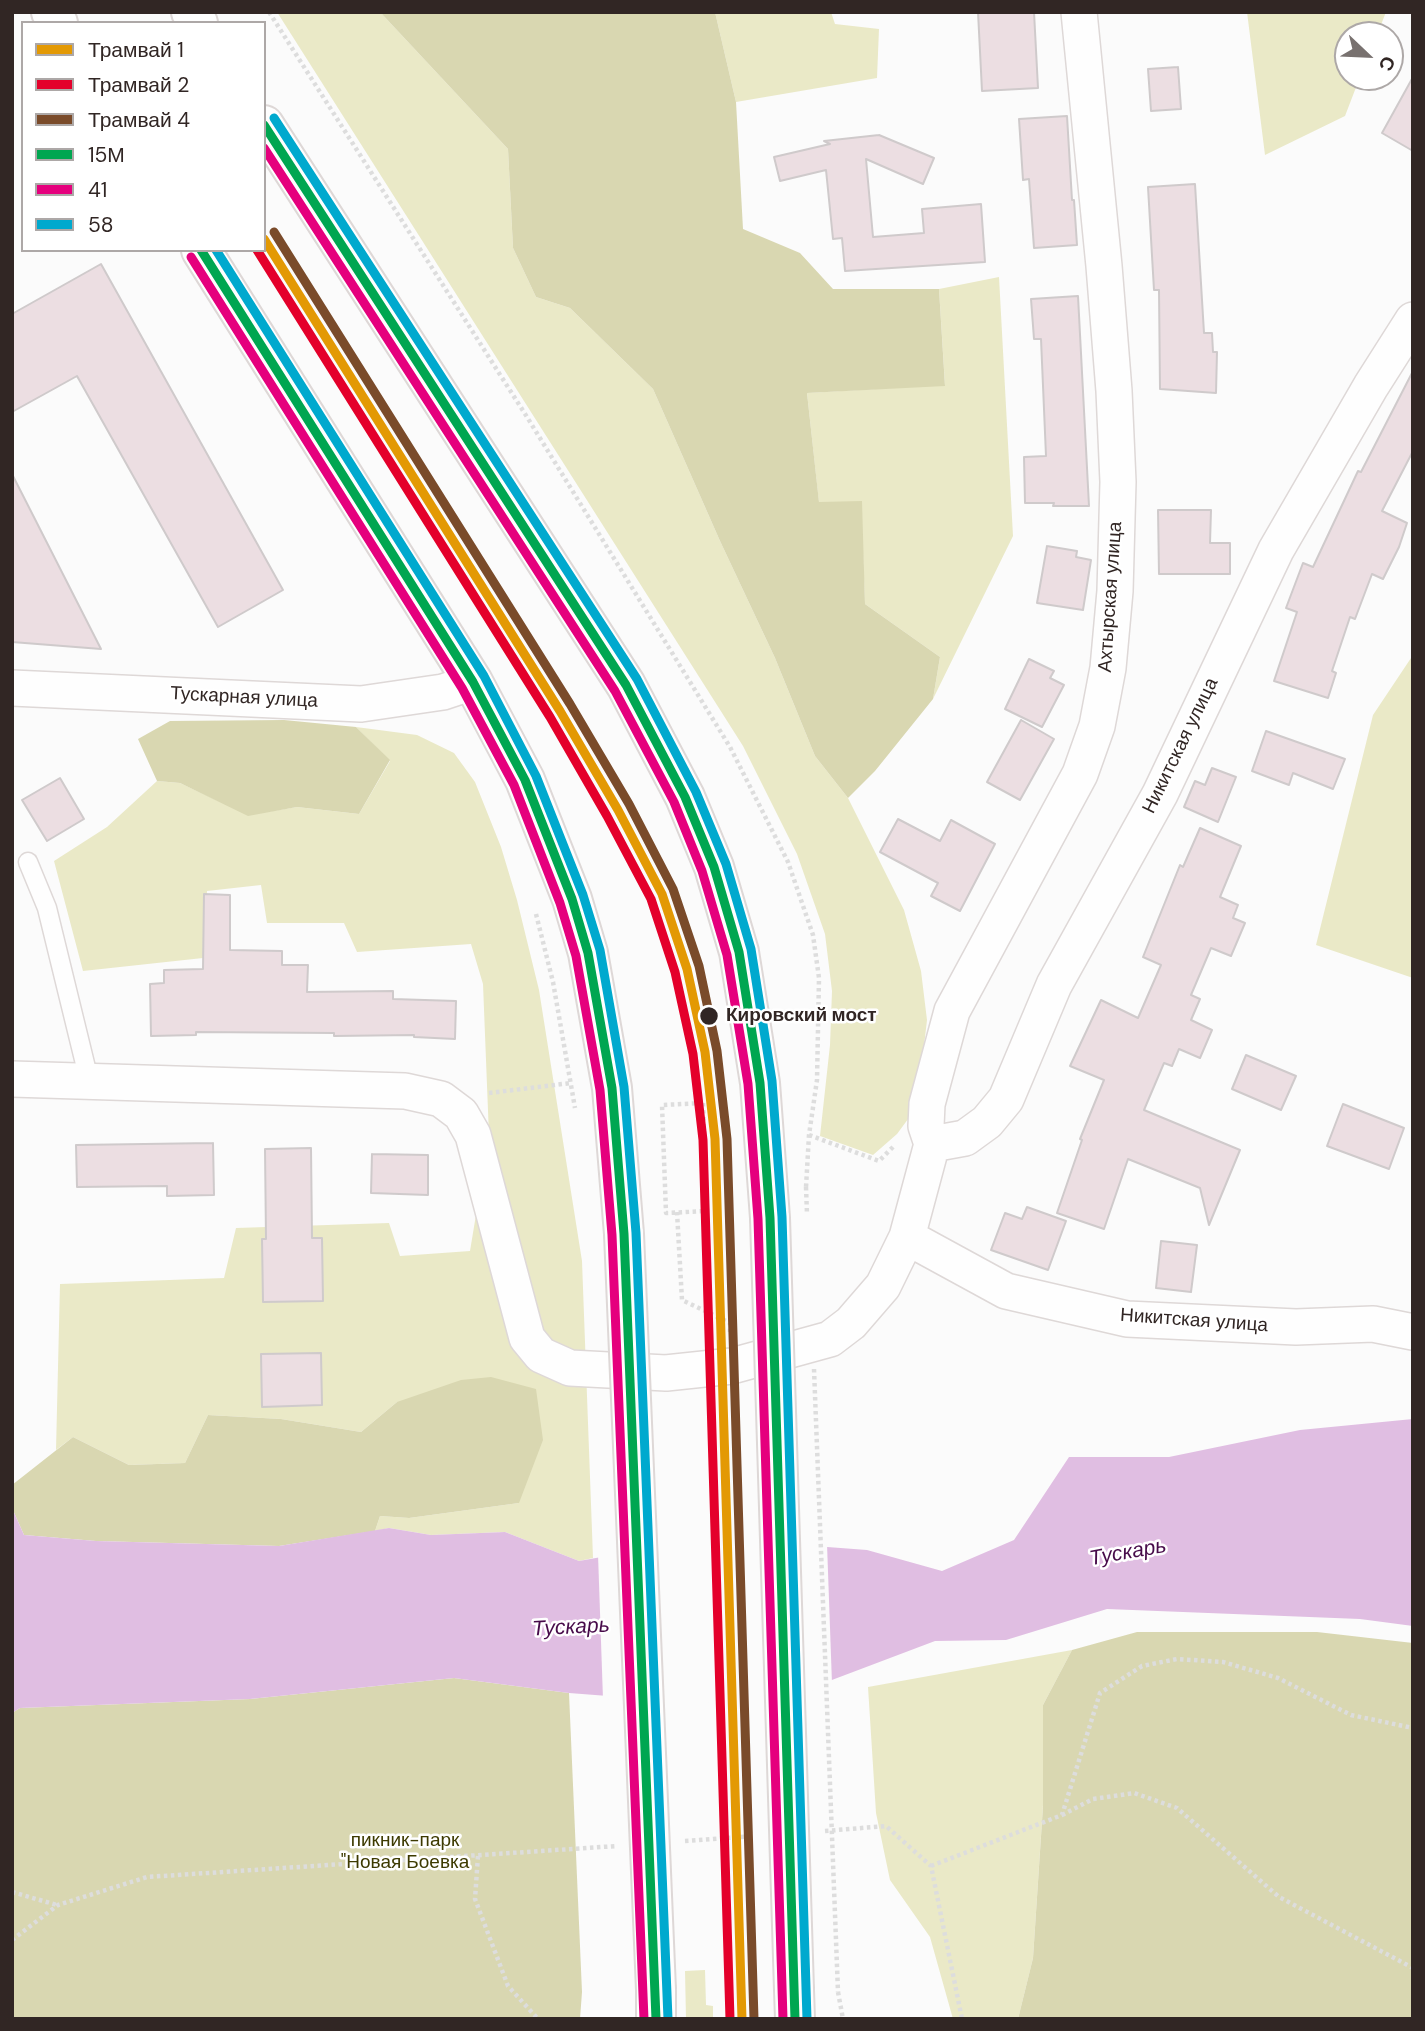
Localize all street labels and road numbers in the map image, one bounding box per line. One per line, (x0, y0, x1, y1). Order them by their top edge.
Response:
street label: Ахтырская улица (1094, 521, 1128, 673)
street label: Никитская улица (1138, 674, 1224, 818)
street label: Тускарная улица (170, 683, 318, 713)
street label: Никитская улица (1119, 1304, 1269, 1338)

